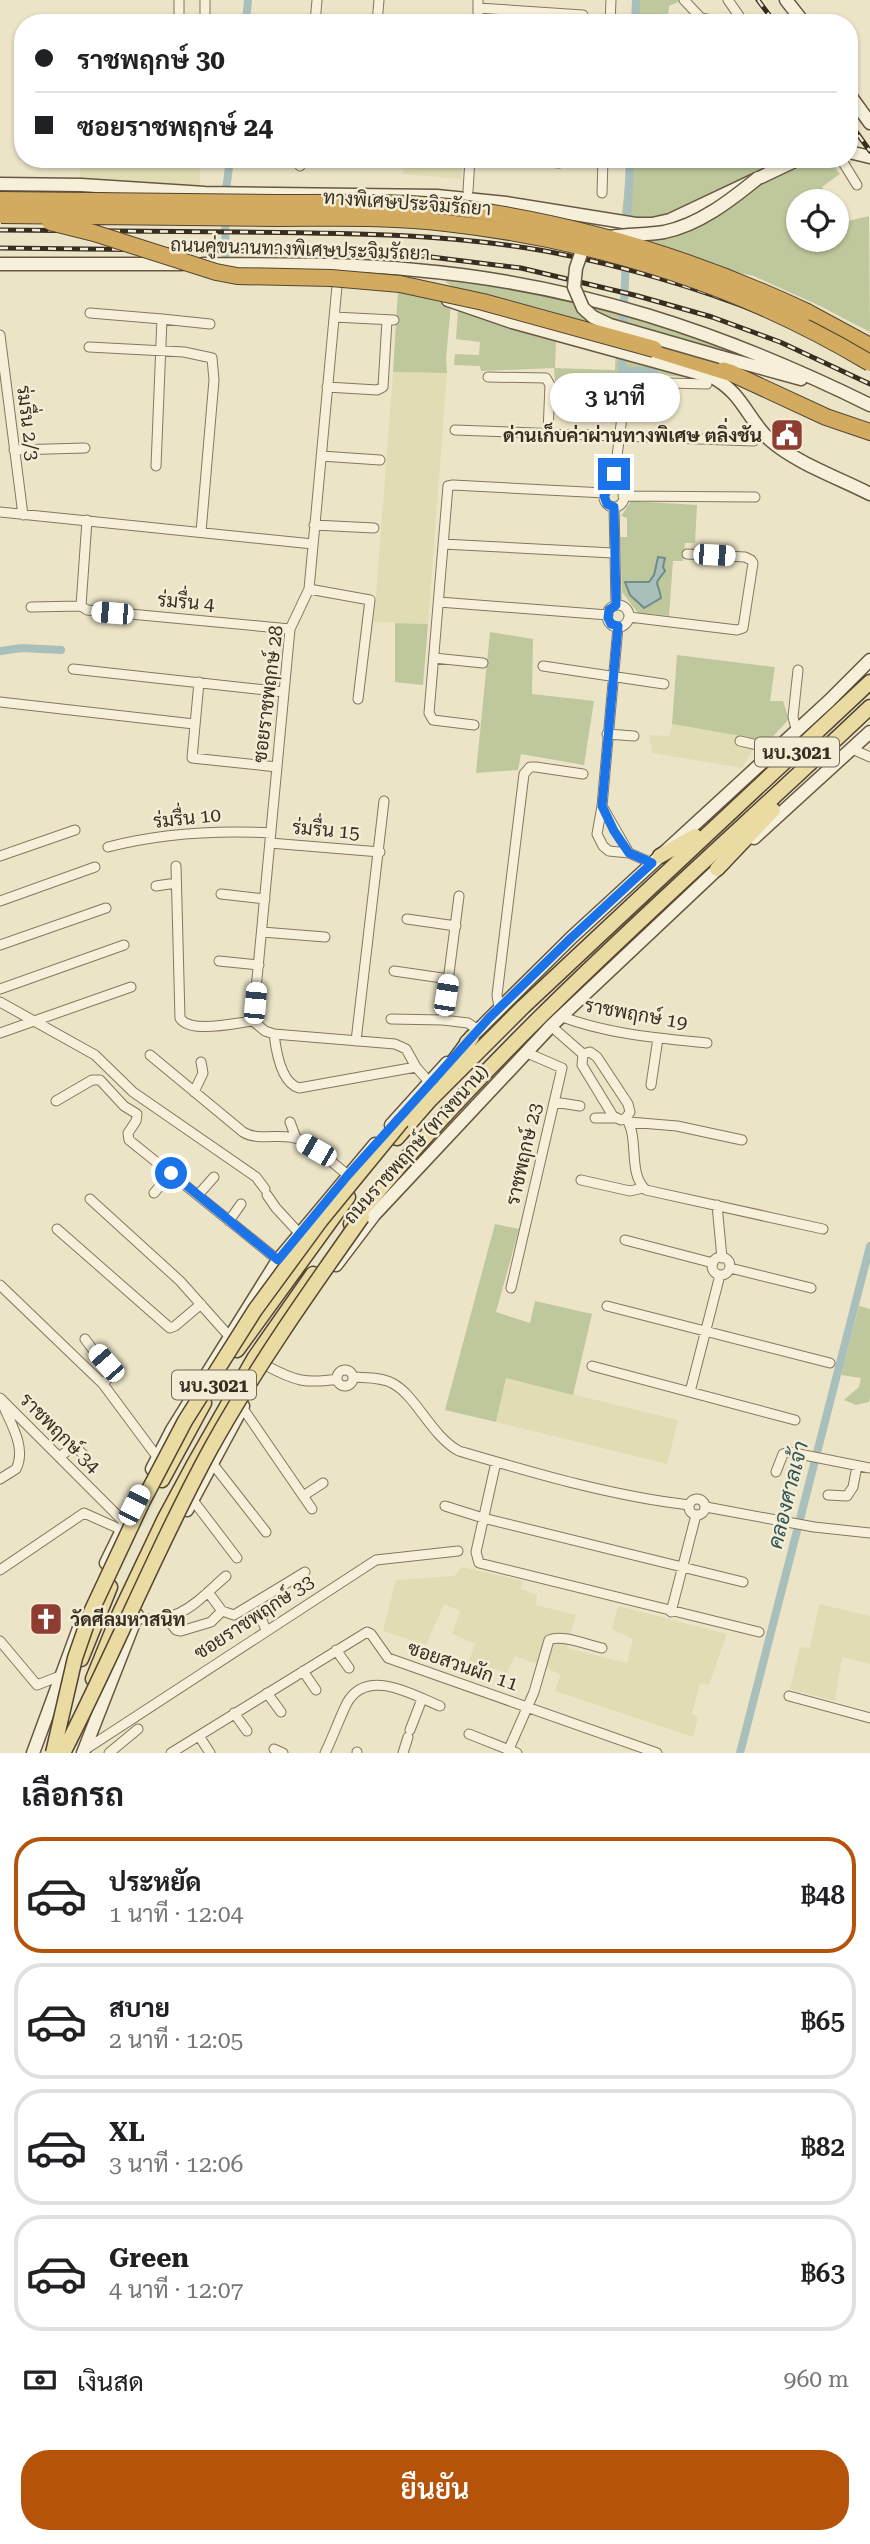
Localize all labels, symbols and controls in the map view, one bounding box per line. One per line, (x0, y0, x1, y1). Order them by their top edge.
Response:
text: ราชพฤกษ์ 30 (77, 45, 225, 75)
text: ซอยราชพฤกษ์ 24 (77, 112, 273, 142)
street label: ทางพิเศษประจิมรัถยา (322, 186, 492, 220)
map controls (786, 189, 849, 252)
button: locate (786, 189, 849, 252)
street label: ถนนคู่ขนานทางพิเศษประจิมรัถยา (170, 233, 430, 267)
callout: 3 นาที (549, 372, 679, 421)
street label: ร่มรื่น 2/3 (12, 383, 50, 462)
text: 3 นาที (585, 384, 645, 411)
public building icon: ด่านเก็บค่าผ่านทางพิเศษ ตลิ่งชัน (768, 416, 806, 454)
place label: ด่านเก็บค่าผ่านทางพิเศษ ตลิ่งชัน (503, 418, 762, 447)
route end (598, 458, 630, 490)
car (693, 543, 736, 567)
street label: ร่มรื่น 4 (156, 582, 217, 616)
car (91, 601, 134, 625)
street label: ซอยราชพฤกษ์ 28 (247, 624, 288, 764)
road number: นบ.3021 (755, 738, 839, 766)
street label: ร่มรื่น 10 (151, 797, 222, 833)
street label: ร่มรื่น 15 (291, 810, 362, 844)
car (433, 973, 460, 1017)
car (243, 981, 268, 1025)
street label: ราชพฤกษ์ 19 (583, 993, 690, 1034)
street label: ถนนราชพฤกษ์ (ทางขนาน) (338, 1059, 493, 1228)
street label: ราชพฤกษ์ 23 (500, 1100, 547, 1208)
car (293, 1130, 340, 1170)
route start (155, 1157, 187, 1189)
car (85, 1340, 128, 1386)
road number: นบ.3021 (172, 1370, 256, 1400)
street label: ราชพฤกษ์ 34 (15, 1387, 106, 1478)
water label: คลองศาลเจ้า (762, 1438, 813, 1551)
car (116, 1482, 153, 1528)
street label: ซอยราชพฤกษ์ 33 (189, 1569, 318, 1664)
church icon: วัดศีลมหาสนิท (27, 1600, 65, 1638)
place label: วัดศีลมหาสนิท (70, 1607, 186, 1631)
street label: ซอยสวนผัก 11 (405, 1636, 521, 1696)
text: เลือกรถ (21, 1776, 124, 1814)
icon: car (25, 1864, 88, 1927)
text: ประหยัด (109, 1867, 202, 1897)
text: ฿48 (801, 1880, 845, 1910)
text: 1 นาที · 12:04 (109, 1901, 244, 1928)
icon: car (25, 1990, 88, 2053)
text: สบาย (109, 1993, 170, 2023)
text: ฿65 (801, 2006, 845, 2036)
text: 2 นาที · 12:05 (109, 2027, 244, 2054)
icon: car (25, 2116, 88, 2179)
text: XL (109, 2117, 145, 2147)
text: ฿82 (801, 2132, 845, 2162)
text: 3 นาที · 12:06 (109, 2151, 244, 2178)
icon: car (25, 2242, 88, 2305)
text: Green (109, 2243, 189, 2273)
text: ฿63 (801, 2258, 845, 2288)
text: 4 นาที · 12:07 (109, 2277, 244, 2304)
icon: cash (21, 2361, 59, 2399)
text: 960 m (784, 2366, 849, 2393)
text: เงินสด (77, 2367, 144, 2397)
button: ยืนยัน (21, 2450, 849, 2530)

